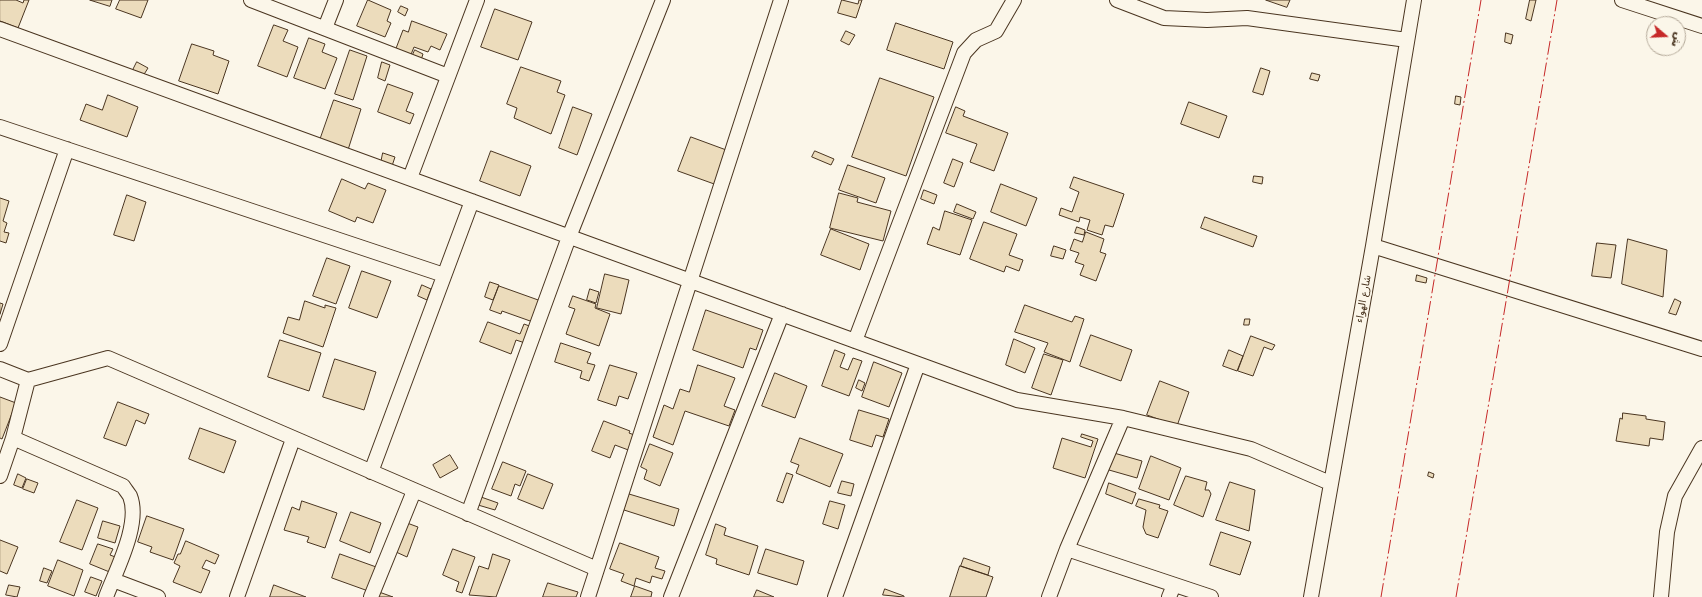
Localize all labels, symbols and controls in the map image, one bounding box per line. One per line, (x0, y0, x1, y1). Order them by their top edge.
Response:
north arrow (1646, 16, 1686, 56)
text: ش (1668, 30, 1685, 49)
street label: شارع الهواء (1354, 274, 1374, 324)

